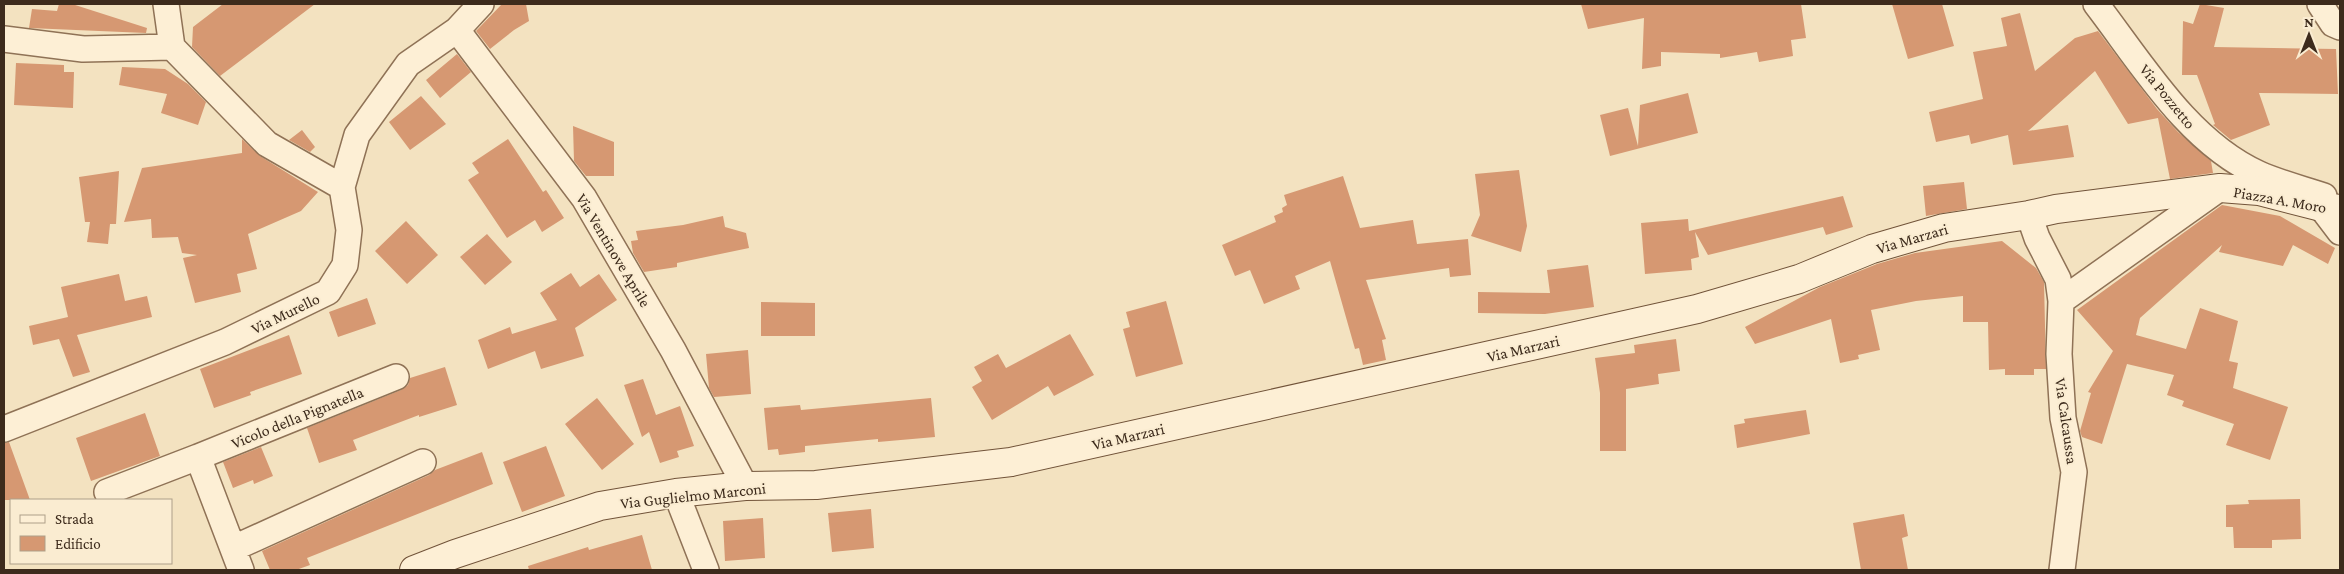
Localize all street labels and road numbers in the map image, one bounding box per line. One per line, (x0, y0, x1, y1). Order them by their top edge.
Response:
street label: Via Pozzetto (2136, 61, 2199, 132)
street label: Piazza A. Moro (2232, 183, 2328, 216)
street label: Via Ventinove Aprile (572, 190, 654, 311)
street label: Via Marzari (1874, 220, 1950, 257)
street label: Via Murello (248, 290, 322, 337)
street label: Via Marzari (1485, 332, 1561, 365)
street label: Via Calcaussa (2052, 377, 2081, 466)
street label: Vicolo della Pignatella (229, 383, 367, 453)
street label: Via Marzari (1090, 420, 1166, 453)
street label: Via Guglielmo Marconi (619, 479, 767, 513)

